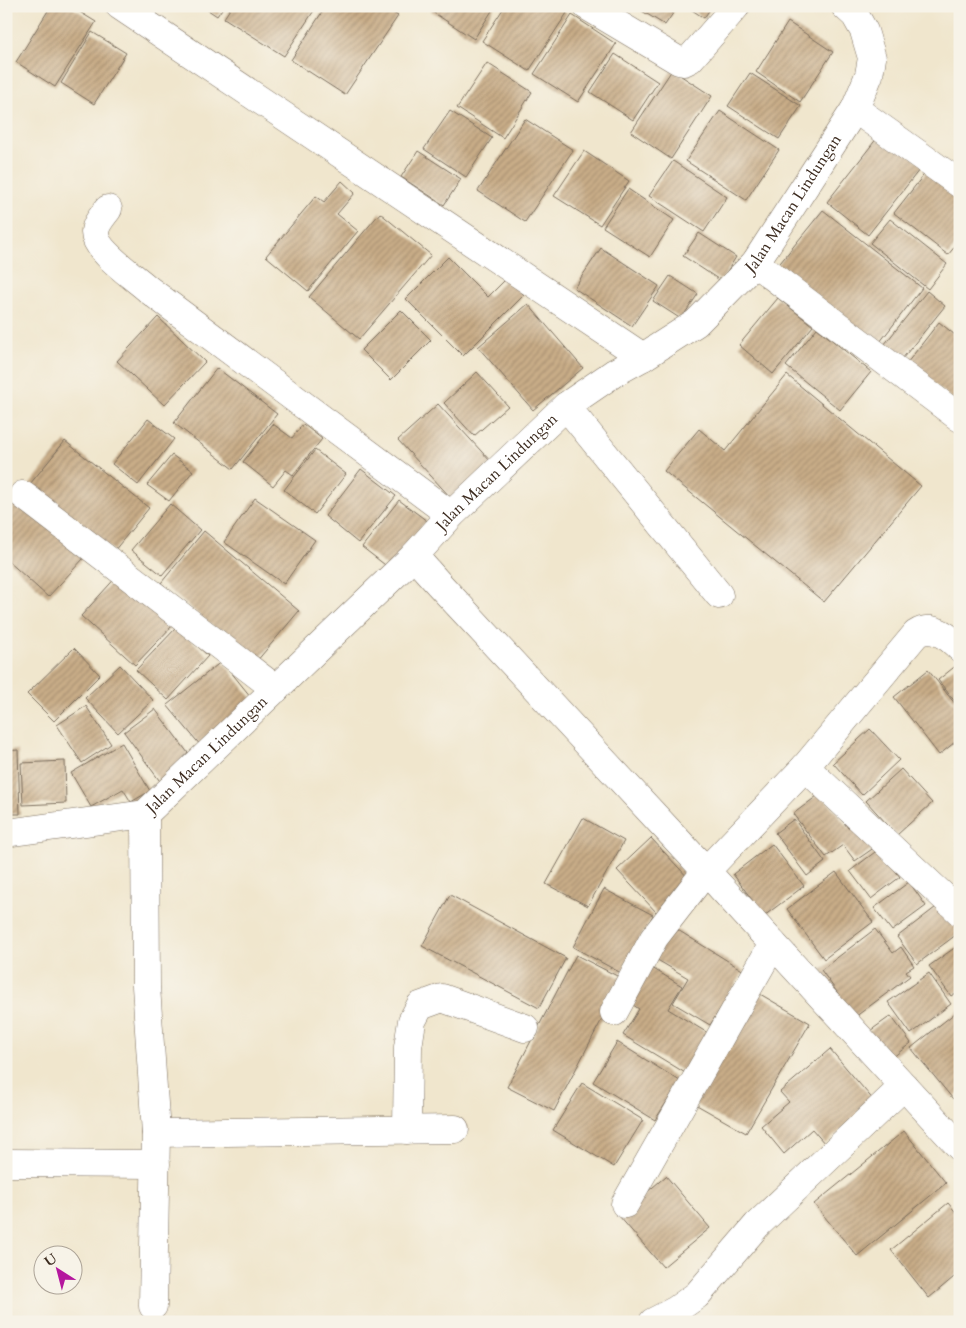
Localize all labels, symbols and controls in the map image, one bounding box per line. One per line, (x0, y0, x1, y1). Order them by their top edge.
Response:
street label: Jalan Macan Lindungan (739, 130, 847, 279)
street label: Jalan Macan Lindungan (430, 408, 563, 537)
street label: Jalan Macan Lindungan (140, 691, 273, 820)
north arrow (32, 1246, 82, 1296)
text: U (40, 1249, 61, 1271)

